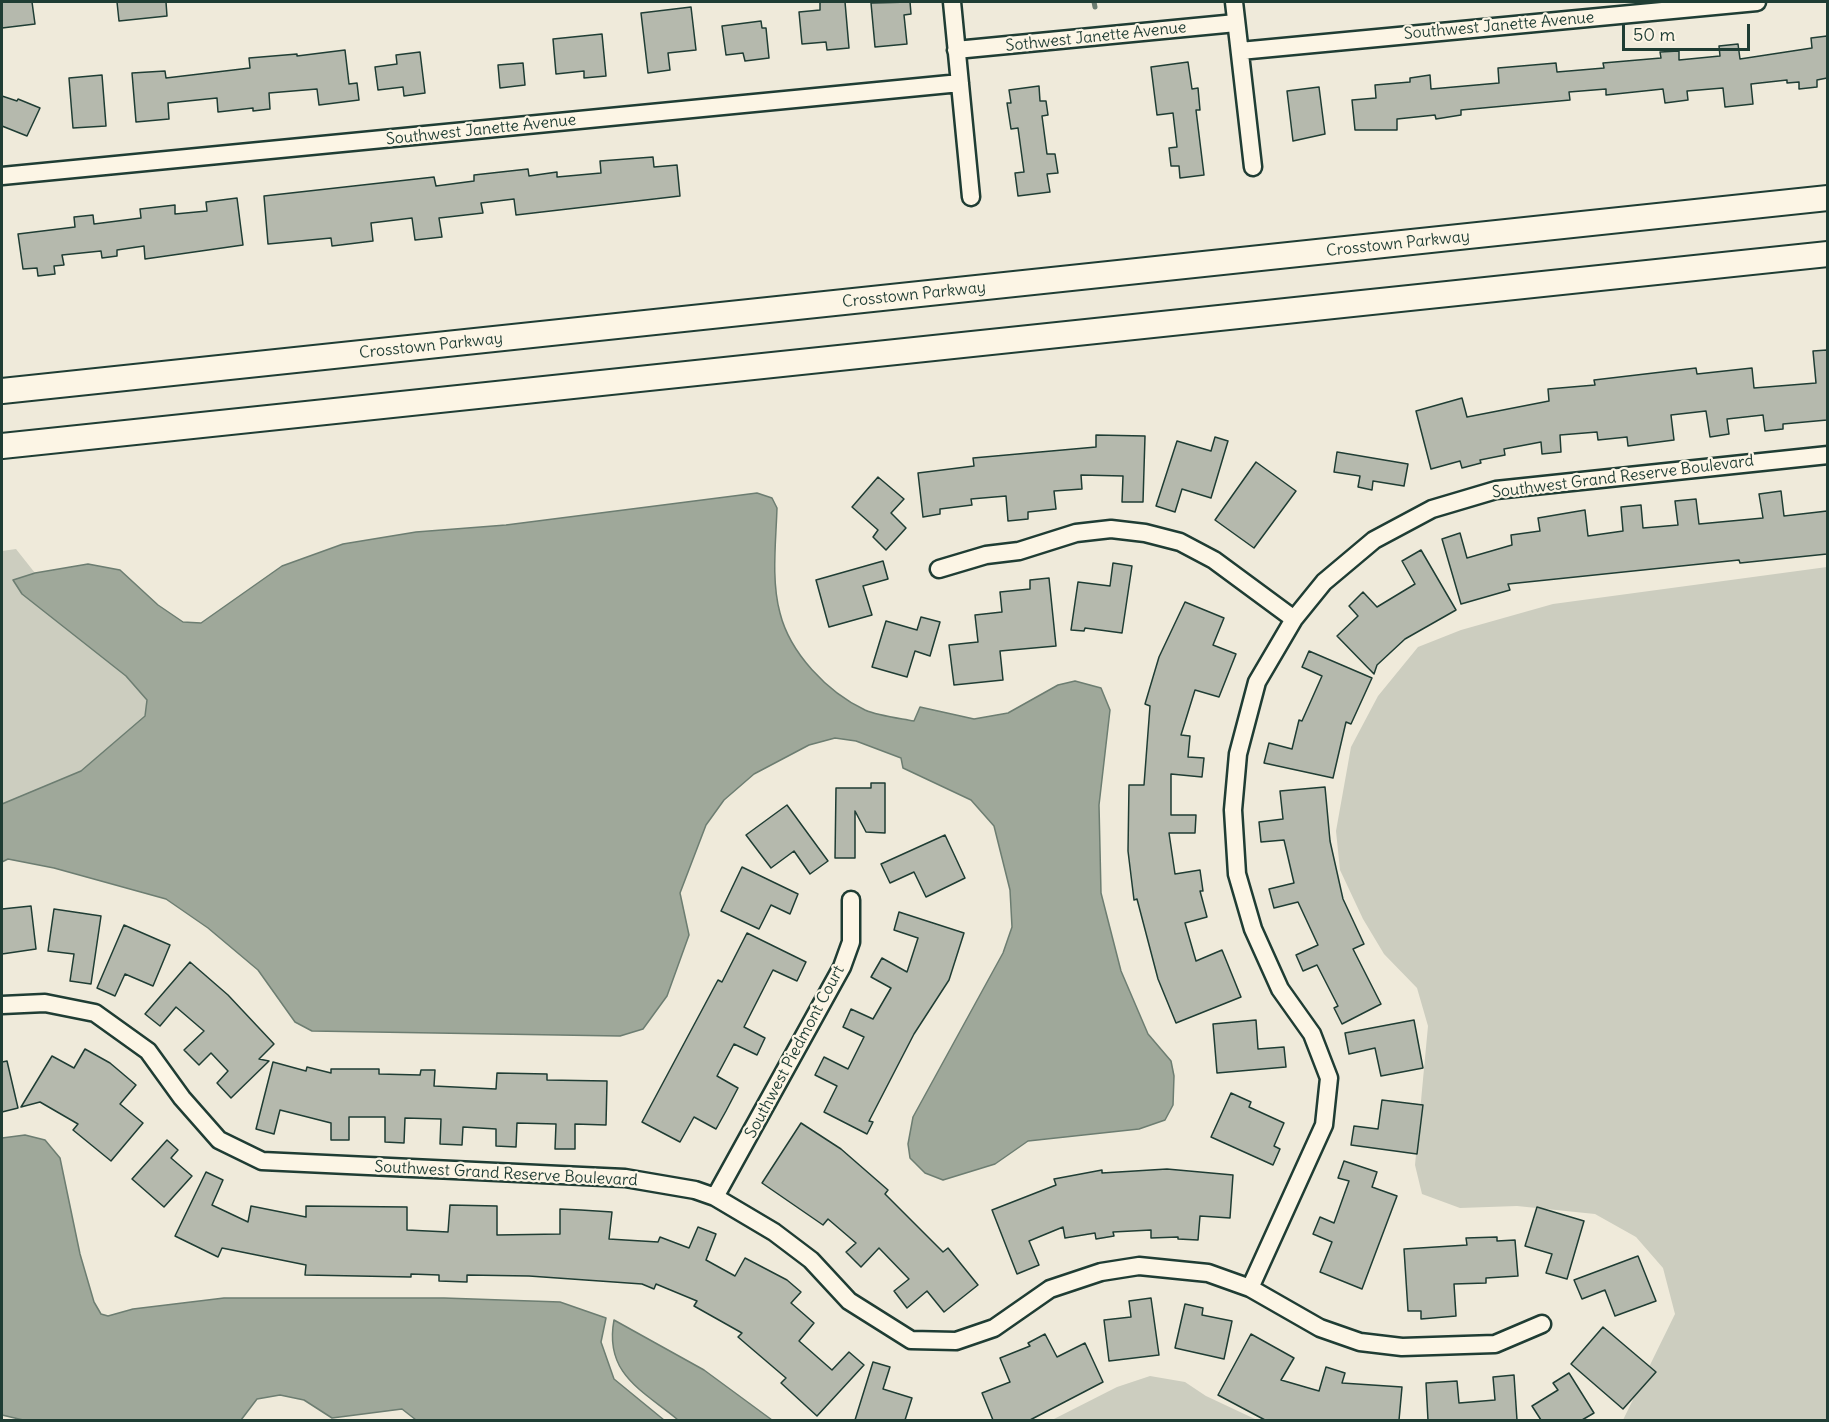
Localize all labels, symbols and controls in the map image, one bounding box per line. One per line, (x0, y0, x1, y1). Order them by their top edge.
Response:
street label: Southwest Janette Avenue (1403, 8, 1595, 44)
scale bar (1625, 12, 1752, 50)
street label: Sothwest Janette Avenue (1005, 18, 1187, 56)
text: 50 m (1633, 23, 1675, 46)
street label: Southwest Janette Avenue (385, 110, 577, 150)
street label: Crosstown Parkway (1325, 227, 1471, 261)
street label: Crosstown Parkway (841, 278, 987, 312)
street label: Crosstown Parkway (358, 329, 504, 363)
street label: Southwest Grand Reserve Boulevard (1491, 451, 1755, 503)
street label: Southwest Piedmont Court (741, 962, 849, 1142)
street label: Southwest Grand Reserve Boulevard (374, 1158, 638, 1190)

